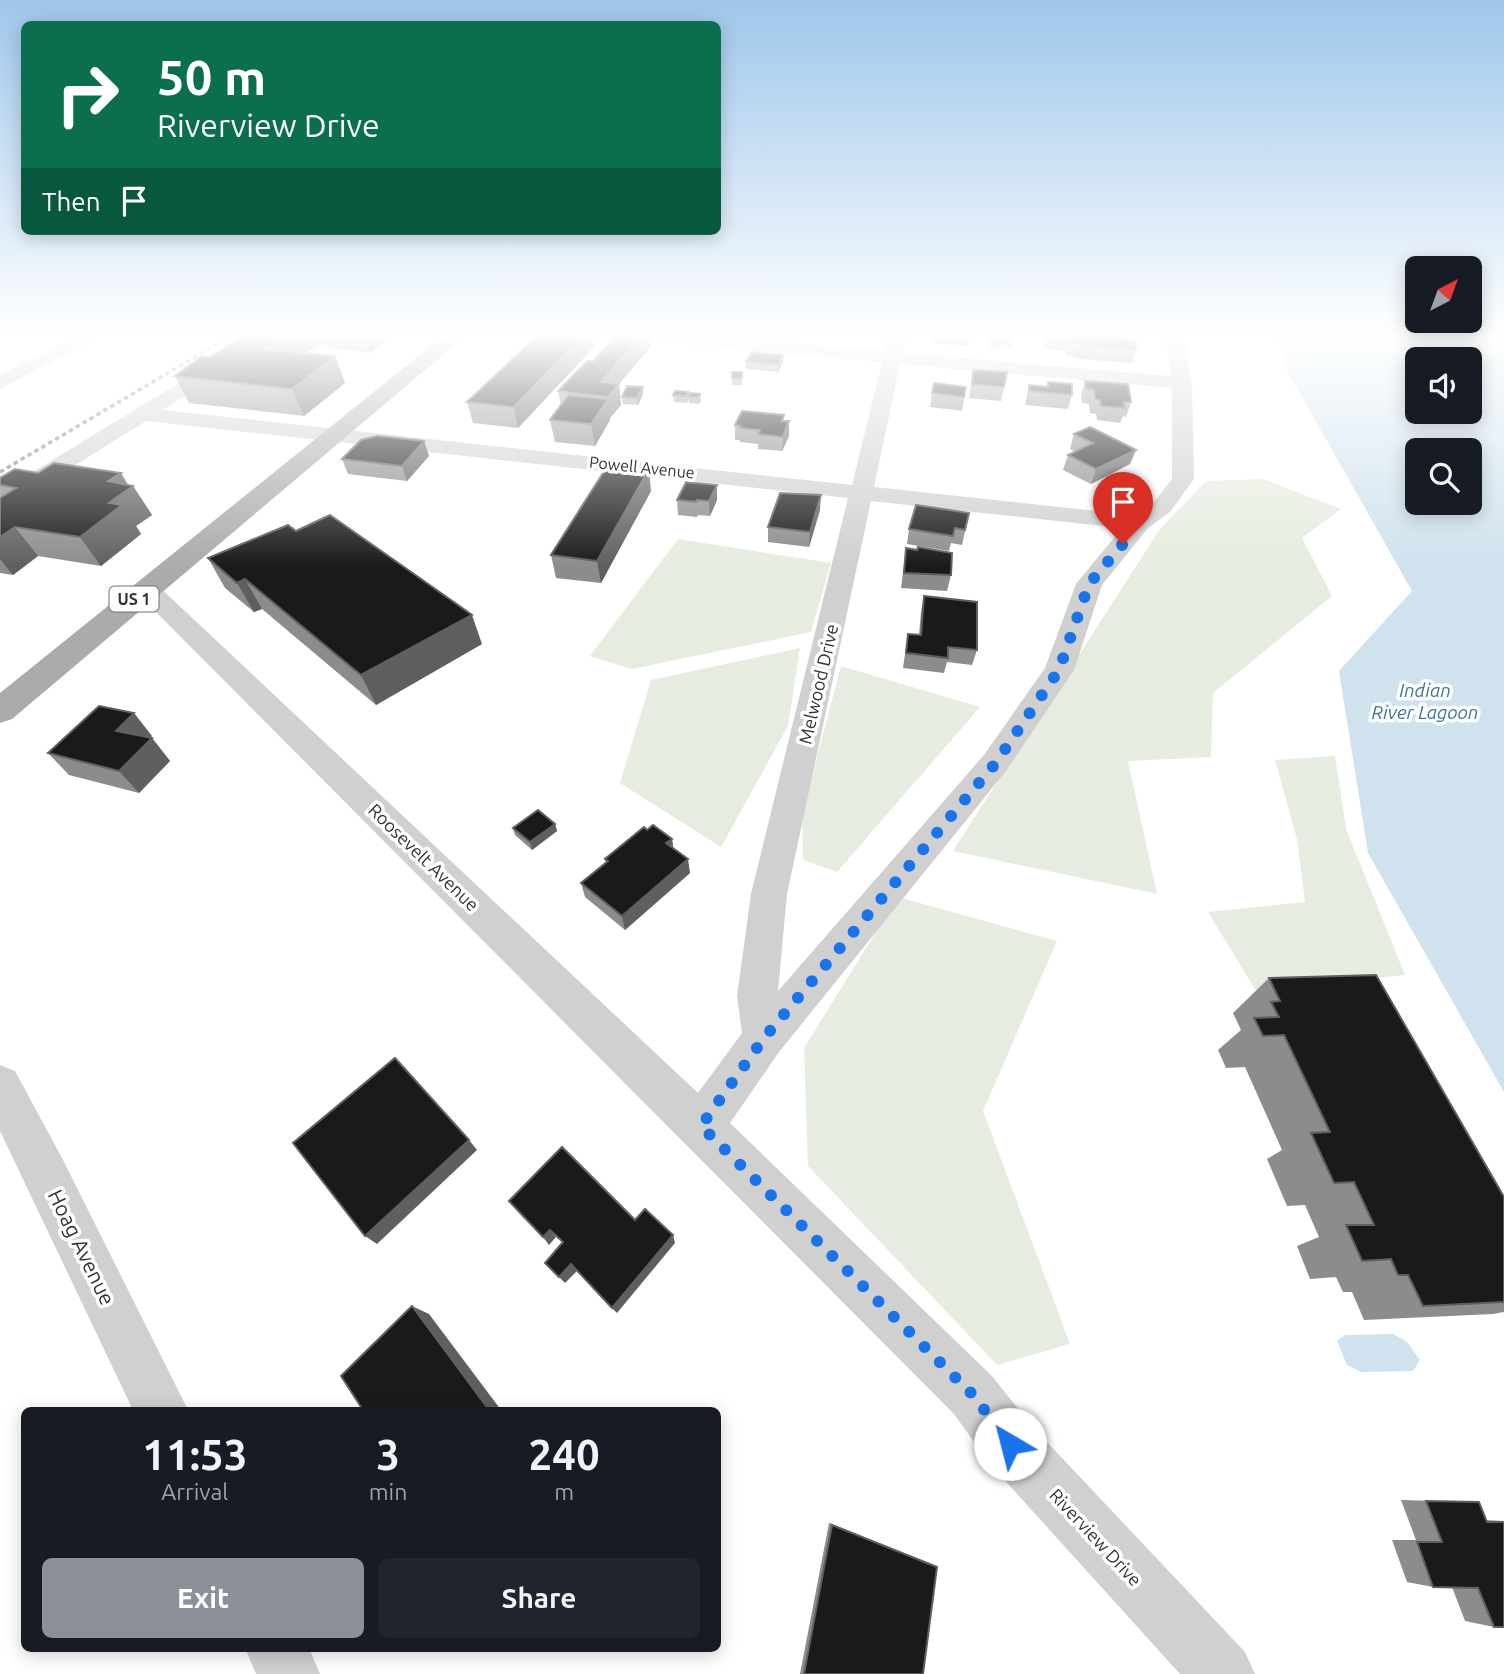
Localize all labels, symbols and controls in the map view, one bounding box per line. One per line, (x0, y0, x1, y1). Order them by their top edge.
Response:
icon: right (42, 49, 133, 140)
text: 50 m (157, 49, 266, 104)
text: Riverview Drive (157, 107, 380, 143)
icon: arrive (115, 182, 153, 220)
text: Then (42, 187, 101, 216)
north arrow (1405, 256, 1482, 332)
map controls (1405, 256, 1482, 515)
button: sound (1405, 347, 1482, 424)
button: search (1405, 438, 1482, 515)
street label: Powell Avenue (588, 453, 696, 481)
pin (1093, 472, 1153, 544)
icon: arrive (1104, 483, 1142, 521)
road number: US 1 (110, 586, 158, 612)
street label: Melwood Drive (794, 622, 842, 746)
water label: Indian River Lagoon (1372, 679, 1478, 723)
street label: Roosevelt Avenue (365, 799, 483, 915)
street label: Hoag Avenue (44, 1185, 120, 1309)
position arrow (973, 1407, 1047, 1481)
text: 11:53 (142, 1431, 247, 1478)
text: 3 (376, 1431, 400, 1478)
text: 240 (529, 1431, 600, 1478)
text: Arrival (161, 1479, 228, 1504)
text: min (369, 1479, 407, 1504)
text: m (554, 1479, 574, 1504)
street label: Riverview Drive (1046, 1484, 1146, 1590)
button: Exit (42, 1558, 364, 1638)
button: Share (378, 1558, 700, 1638)

